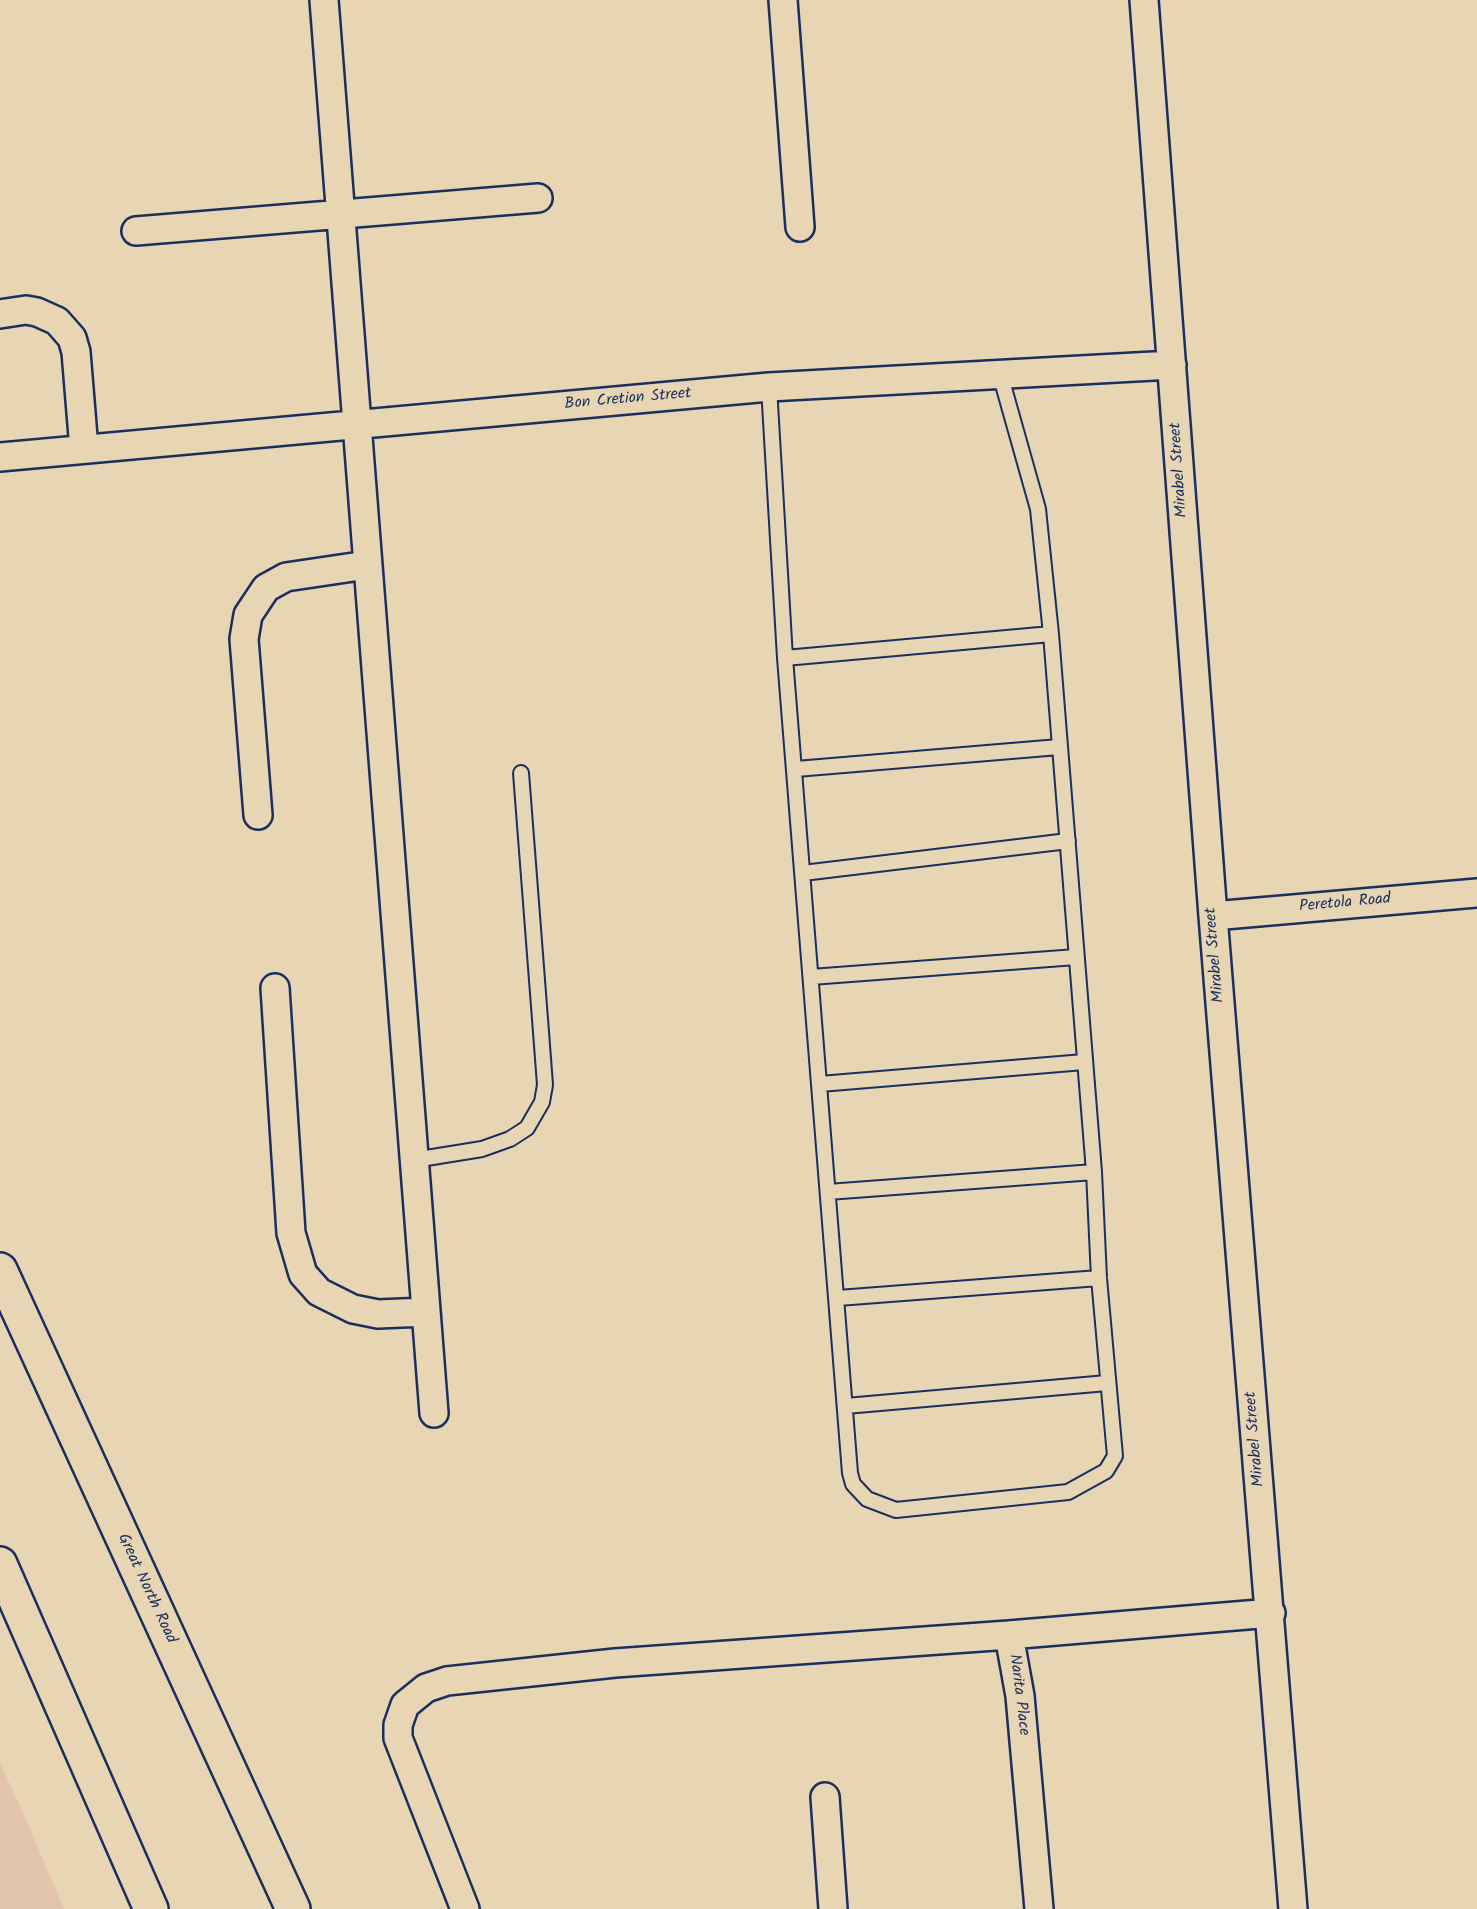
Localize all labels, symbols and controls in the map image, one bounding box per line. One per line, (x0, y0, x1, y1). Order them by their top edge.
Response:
street label: Bon Cretion Street (564, 385, 692, 415)
street label: Mirabel Street (1167, 422, 1193, 518)
street label: Peretola Road (1298, 890, 1392, 918)
street label: Mirabel Street (1202, 906, 1230, 1004)
street label: Mirabel Street (1242, 1390, 1270, 1488)
street label: Great North Road (112, 1531, 180, 1647)
street label: Narita Place (1003, 1653, 1033, 1737)

